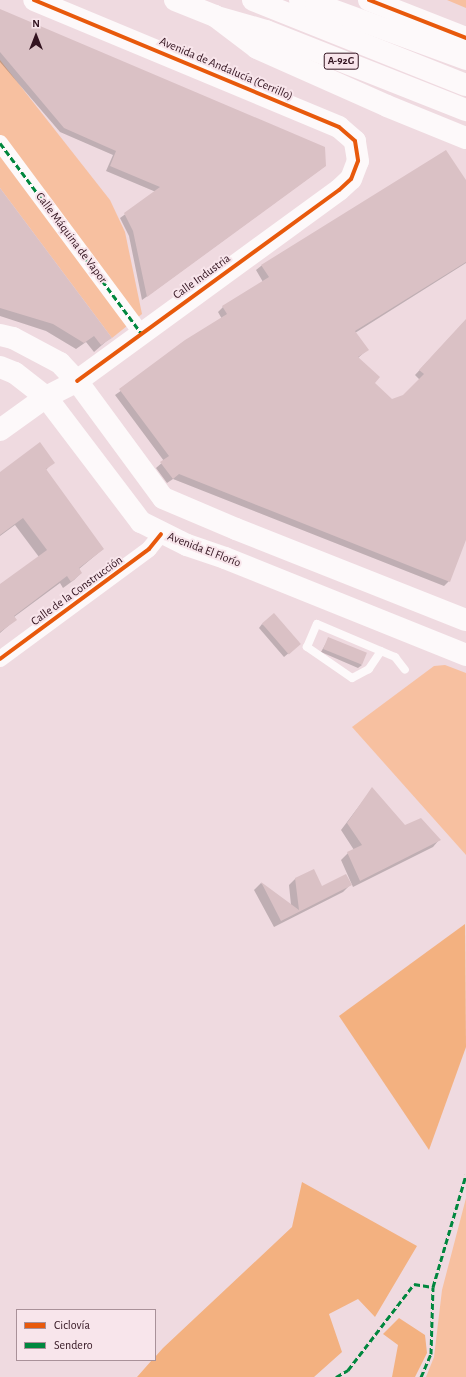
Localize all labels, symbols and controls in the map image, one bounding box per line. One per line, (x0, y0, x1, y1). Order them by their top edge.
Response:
north arrow (16, 16, 56, 56)
text: N (32, 18, 40, 29)
street label: Avenida de Andalucía (Cerrillo) (157, 34, 295, 104)
road number: A-92G (323, 52, 359, 70)
street label: Calle Máquina de Vapor (32, 190, 110, 286)
street label: Calle Industria (170, 251, 234, 303)
street label: Avenida El Florío (165, 529, 243, 571)
street label: Calle de la Construcción (28, 553, 126, 629)
legend (16, 1309, 156, 1361)
text: Ciclovía (54, 1319, 90, 1331)
text: Sendero (54, 1339, 93, 1351)

